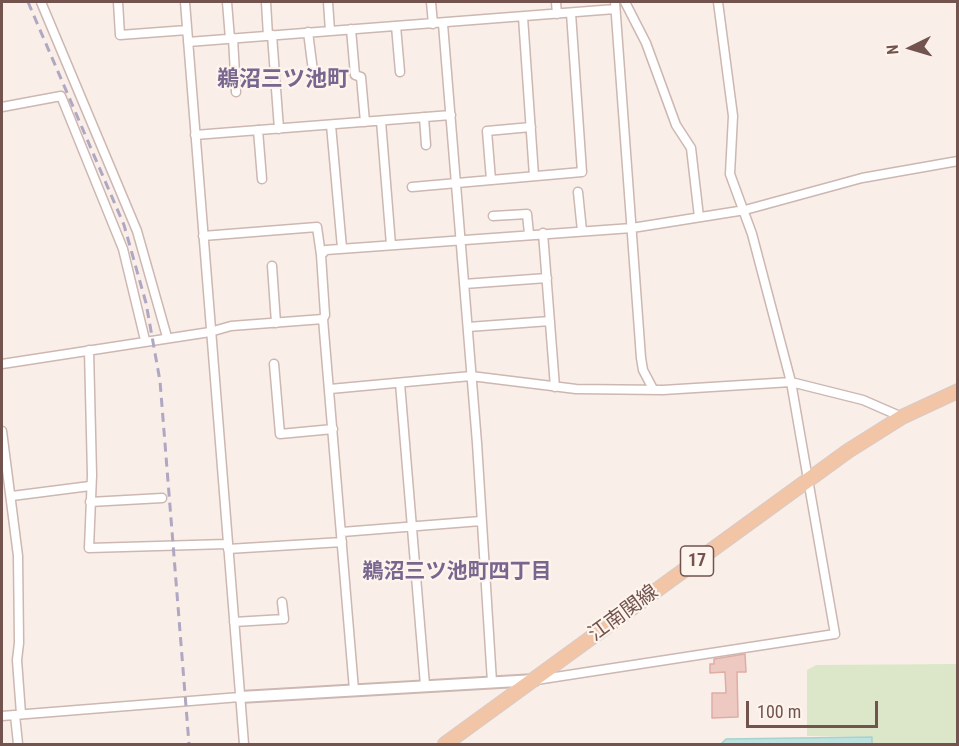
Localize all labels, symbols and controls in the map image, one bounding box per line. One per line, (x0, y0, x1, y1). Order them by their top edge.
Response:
north arrow (881, 18, 941, 78)
text: N (883, 44, 902, 55)
district label: 鵜沼三ツ池町 (217, 67, 349, 93)
road number: 17 (680, 546, 714, 576)
district label: 鵜沼三ツ池町四丁目 (363, 560, 551, 586)
street label: 江南関線 (585, 581, 663, 647)
scale bar (749, 689, 881, 727)
text: 100 m (757, 701, 801, 722)

